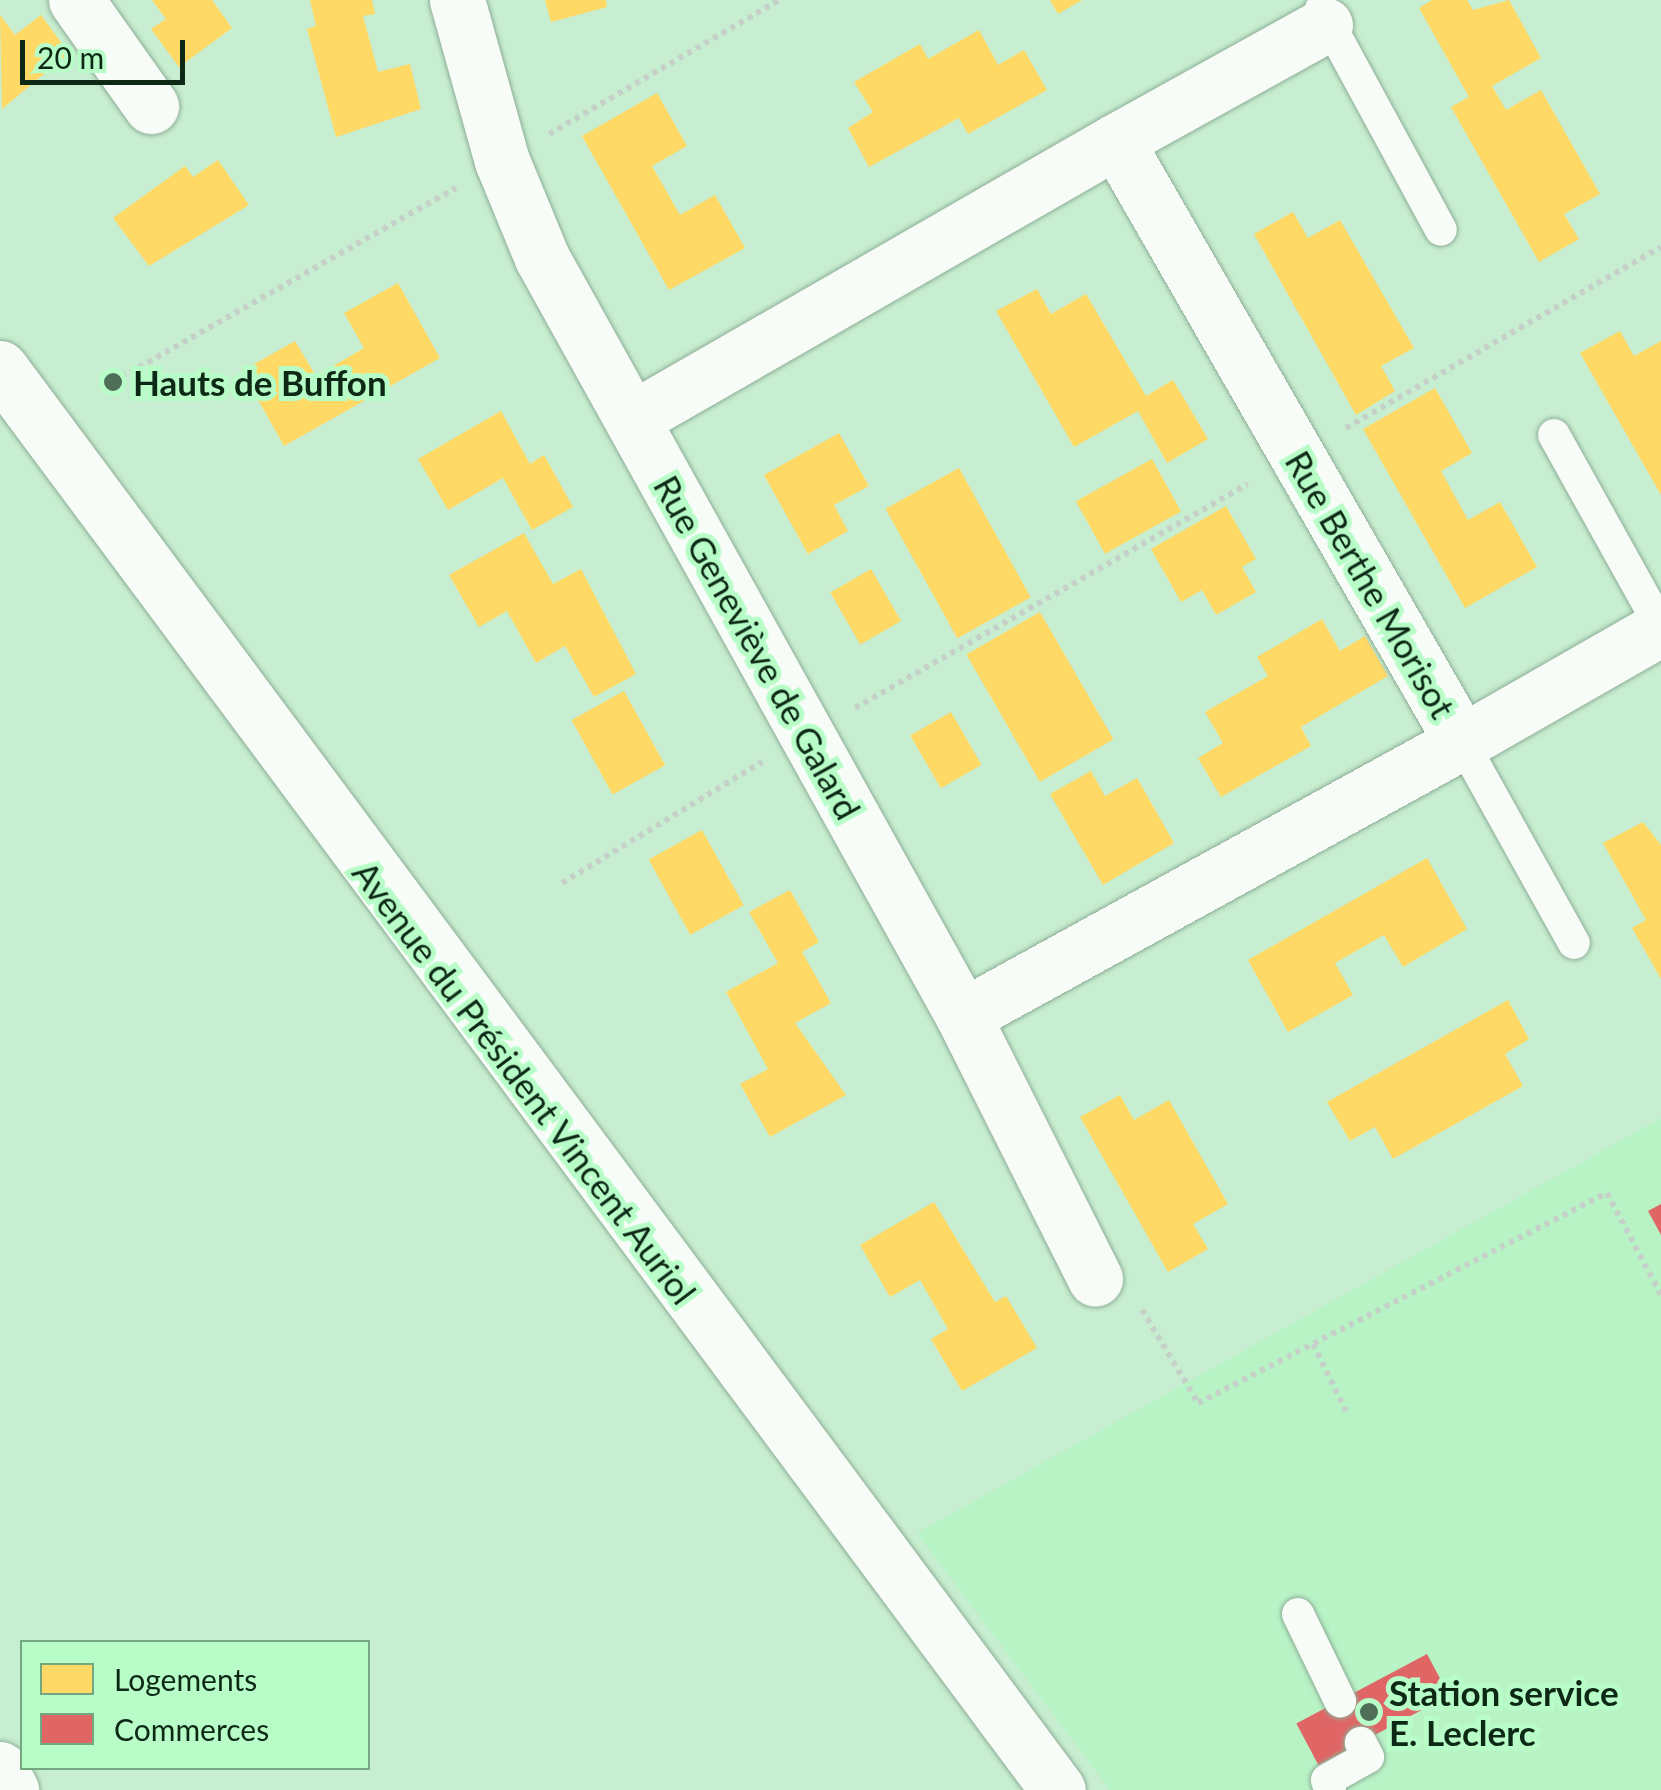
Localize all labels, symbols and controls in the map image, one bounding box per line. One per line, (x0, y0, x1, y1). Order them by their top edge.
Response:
scale bar (25, 20, 190, 82)
text: 20 m (37, 39, 104, 75)
place label: Hauts de Buffon (133, 361, 387, 403)
marker: Hauts de Buffon (102, 371, 124, 393)
street label: Rue Berthe Morisot (1277, 443, 1465, 725)
street label: Rue Geneviève de Galard (646, 468, 870, 826)
street label: Avenue du Président Vincent Auriol (344, 851, 706, 1313)
legend (20, 1640, 370, 1770)
text: Logements (114, 1661, 257, 1697)
place label: Station service E. Leclerc (1389, 1671, 1619, 1753)
marker: Station service E. Leclerc (1358, 1701, 1380, 1723)
text: Commerces (114, 1711, 269, 1747)

